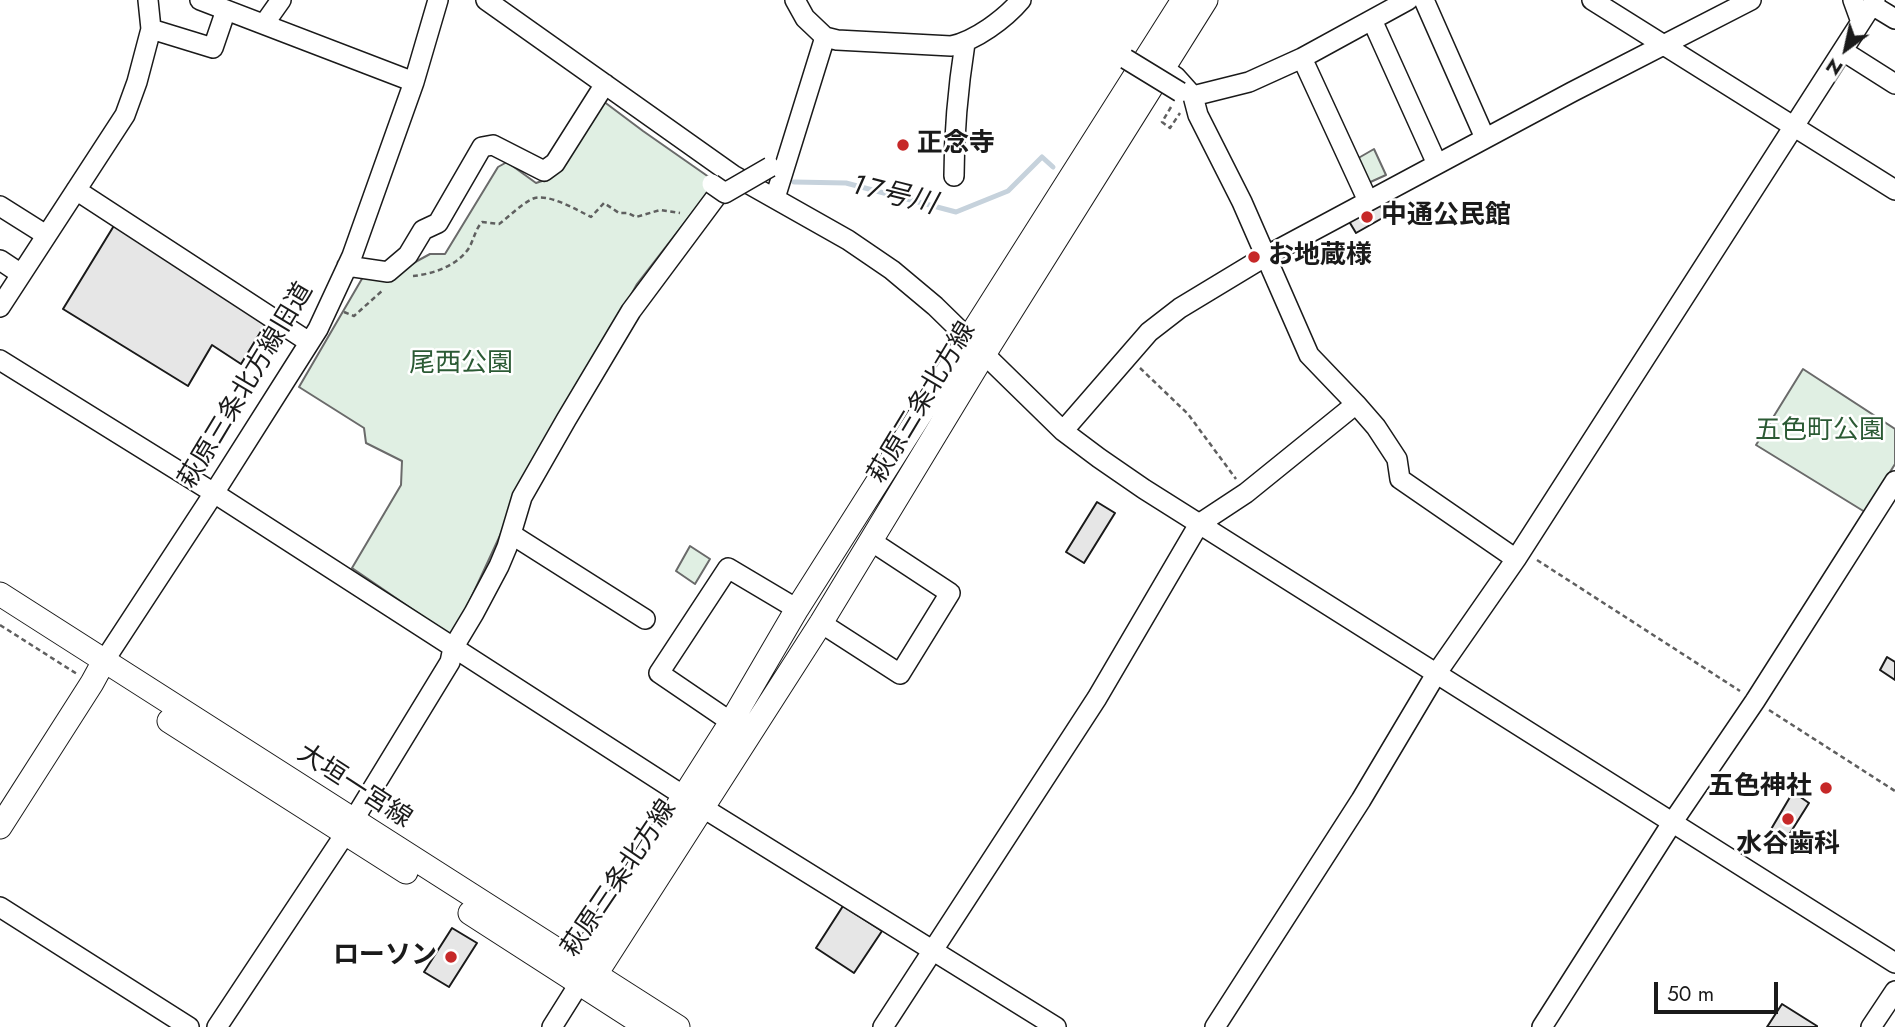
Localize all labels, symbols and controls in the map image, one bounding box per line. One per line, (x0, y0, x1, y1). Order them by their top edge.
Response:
north arrow (1811, 14, 1881, 84)
text: N (1821, 52, 1848, 82)
place label: 正念寺 (917, 129, 995, 161)
marker: 正念寺 (895, 137, 911, 153)
water label: １７号川 (846, 169, 940, 223)
place label: 中通公民館 (1381, 201, 1511, 233)
marker: 中通公民館 (1359, 209, 1375, 225)
place label: お地蔵様 (1268, 241, 1372, 273)
marker: お地蔵様 (1246, 249, 1262, 265)
street label: 萩原三条北方線旧道 (173, 278, 321, 494)
street label: 萩原三条北方線 (863, 317, 983, 489)
park label: 尾西公園 (409, 349, 513, 381)
park label: 五色町公園 (1755, 416, 1885, 448)
street label: 大垣一宮線 (291, 739, 417, 835)
place label: 五色神社 (1708, 772, 1812, 804)
marker: 五色神社 (1818, 780, 1834, 796)
street label: 萩原三条北方線 (556, 795, 684, 963)
marker: 水谷歯科 (1780, 811, 1796, 827)
place label: 水谷歯科 (1736, 830, 1840, 862)
place label: ローソン (333, 941, 437, 973)
marker: ローソン (443, 949, 459, 965)
scale bar (1657, 968, 1781, 1012)
text: 50 m (1667, 979, 1714, 1009)

